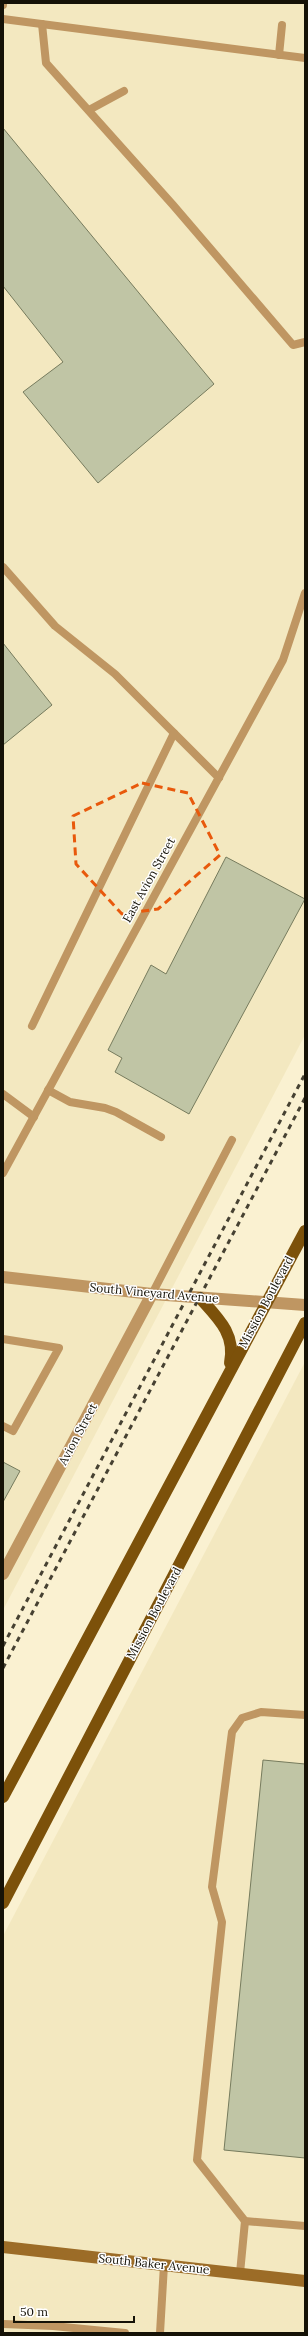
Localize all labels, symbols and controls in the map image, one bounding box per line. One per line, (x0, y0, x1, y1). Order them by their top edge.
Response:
street label: East Avion Street (119, 834, 178, 925)
street label: Mission Boulevard (235, 1253, 296, 1350)
street label: South Vineyard Avenue (89, 1279, 220, 1306)
street label: Avion Street (54, 1400, 100, 1468)
street label: Mission Boulevard (123, 1564, 184, 1661)
street label: South Baker Avenue (98, 2250, 211, 2277)
scale bar (14, 2298, 134, 2324)
text: 50 m (20, 2304, 48, 2319)

